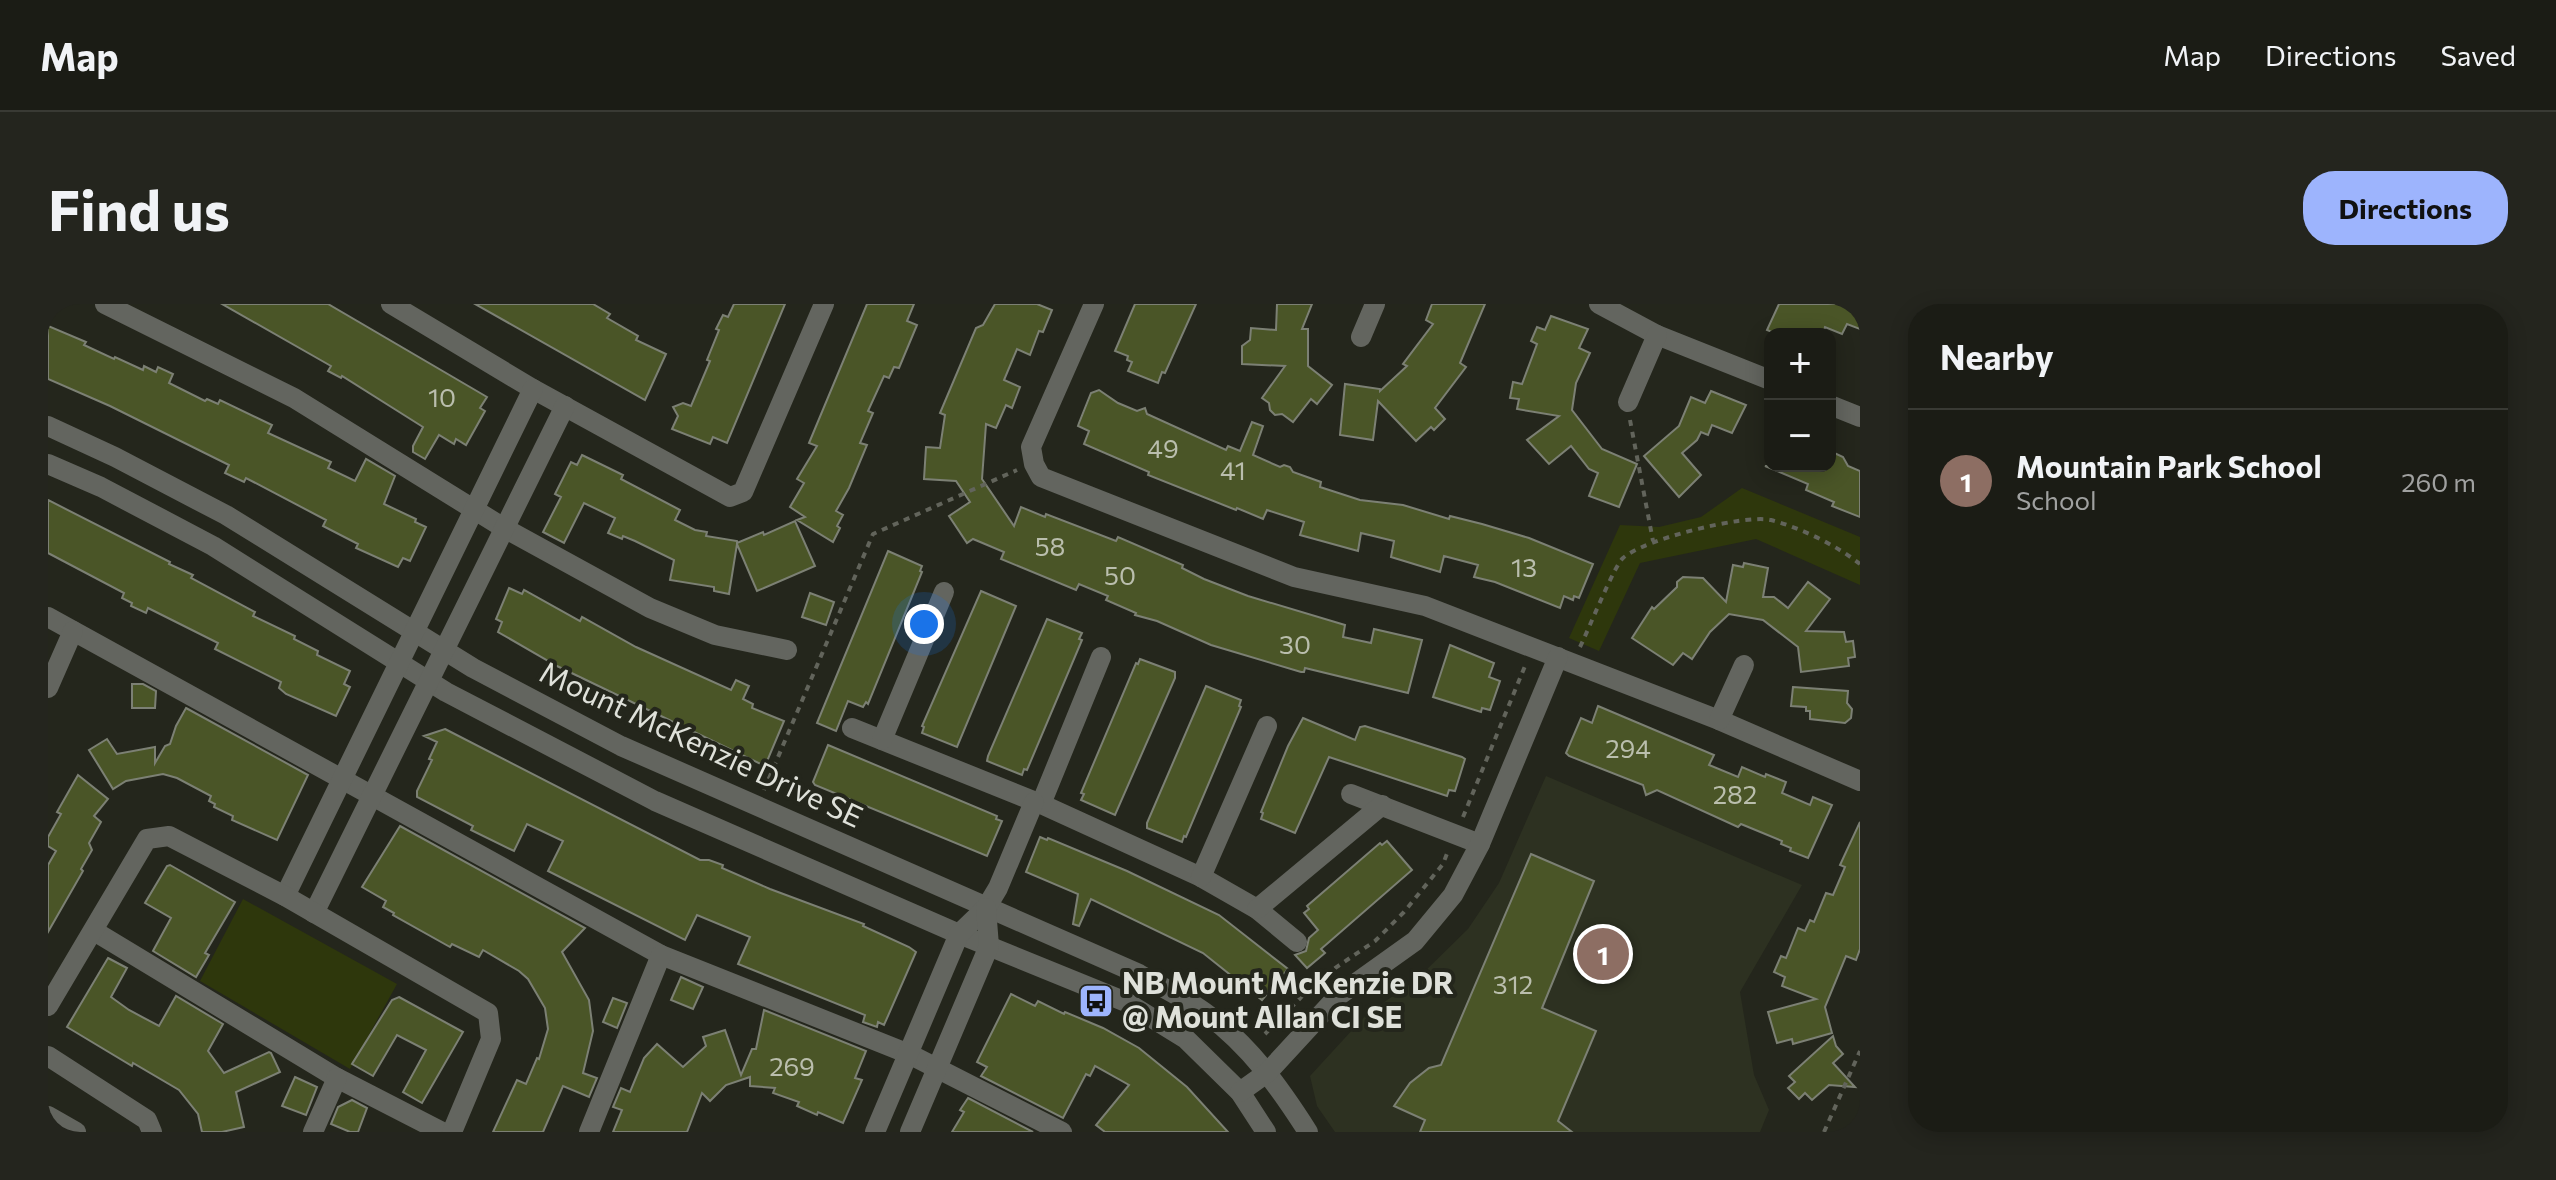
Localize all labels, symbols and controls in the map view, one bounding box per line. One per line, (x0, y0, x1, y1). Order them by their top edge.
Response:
text: Map (40, 32, 119, 79)
text: Map (2163, 38, 2221, 72)
text: Directions (2265, 38, 2396, 72)
text: Saved (2440, 38, 2516, 72)
button: Directions (2303, 171, 2508, 245)
text: Find us (48, 174, 230, 243)
map controls (1764, 328, 1836, 472)
button: + (1764, 328, 1836, 400)
text: Nearby (1940, 335, 2054, 377)
house number: 10 (428, 381, 456, 412)
button: − (1764, 400, 1836, 472)
house number: 49 (1147, 432, 1179, 463)
text: Mountain Park School (2016, 447, 2322, 484)
house number: 41 (1220, 454, 1246, 485)
text: 1 (1960, 466, 1972, 497)
text: 260 m (2401, 466, 2476, 497)
text: School (2016, 484, 2097, 515)
house number: 58 (1035, 530, 1065, 561)
house number: 13 (1511, 551, 1537, 582)
house number: 50 (1104, 559, 1136, 590)
your location (904, 604, 944, 644)
house number: 30 (1279, 628, 1311, 659)
street label: Mount McKenzie Drive SE (535, 652, 869, 834)
house number: 294 (1605, 732, 1651, 763)
house number: 282 (1713, 778, 1757, 809)
pin: 1 (1577, 924, 1629, 984)
place label: NB Mount McKenzie DR @ Mount Allan CI SE (1122, 963, 1454, 1034)
house number: 312 (1493, 968, 1533, 999)
bus stop icon: NB Mount McKenzie DR @ Mount Allan CI SE (1077, 982, 1115, 1020)
house number: 269 (769, 1050, 815, 1081)

